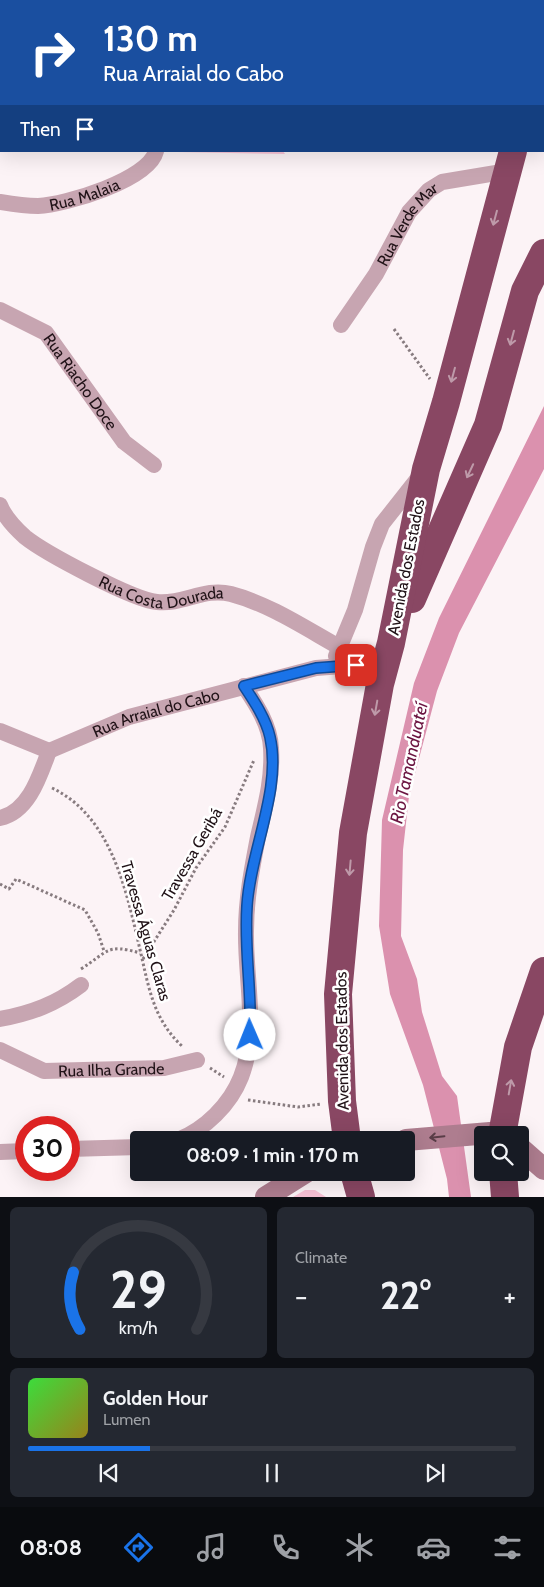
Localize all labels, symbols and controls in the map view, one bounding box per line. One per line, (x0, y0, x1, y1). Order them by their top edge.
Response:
text: 130 m (103, 17, 198, 60)
icon: right (20, 20, 85, 85)
text: Rua Arraial do Cabo (103, 60, 284, 87)
icon: arrive (71, 115, 99, 143)
text: Then (20, 118, 61, 141)
street label: Rua Malaia (48, 174, 123, 214)
street label: Rua Verde Mar (373, 177, 441, 269)
one-way arrow (490, 210, 499, 226)
street label: Rua Riacho Doce (40, 330, 122, 433)
one-way arrow (507, 330, 517, 346)
one-way arrow (448, 367, 458, 383)
one-way arrow (464, 463, 474, 478)
street label: Avenida dos Estados (383, 497, 429, 637)
street label: Rua Costa Dourada (96, 572, 224, 612)
pin (335, 644, 377, 686)
icon: arrive (342, 651, 370, 679)
street label: Rua Arraial do Cabo (90, 684, 222, 741)
one-way arrow (370, 699, 380, 715)
water label: Rio Tamanduateí (385, 699, 433, 826)
street label: Travessa Geribá (158, 804, 226, 904)
street label: Travessa Águas Claras (117, 859, 175, 1003)
one-way arrow (345, 860, 354, 876)
street label: Avenida dos Estados (331, 971, 353, 1110)
position arrow (223, 1008, 275, 1060)
street label: Rua Ilha Grande (58, 1058, 165, 1080)
one-way arrow (506, 1079, 516, 1095)
speed limit sign: 30 (15, 1116, 80, 1181)
map controls (474, 1126, 529, 1181)
button: search (474, 1126, 529, 1181)
one-way arrow (429, 1132, 445, 1142)
text: 08:09 · 1 min · 170 m (186, 1144, 359, 1167)
text: Climate (295, 1248, 347, 1267)
text: 29 (110, 1258, 167, 1321)
text: 22° (380, 1272, 431, 1319)
text: − (295, 1279, 307, 1313)
text: + (504, 1279, 516, 1313)
text: km/h (119, 1317, 158, 1338)
text: Golden Hour (103, 1387, 208, 1410)
text: Lumen (103, 1410, 150, 1429)
icon: previous (95, 1459, 123, 1487)
icon: pause (258, 1459, 286, 1487)
icon: next (421, 1459, 449, 1487)
icon: directions (121, 1530, 156, 1565)
icon: music (194, 1530, 229, 1565)
icon: phone (268, 1530, 303, 1565)
icon: climate (342, 1530, 377, 1565)
icon: car (416, 1530, 451, 1565)
icon: filters (490, 1530, 525, 1565)
text: 08:08 (19, 1534, 82, 1561)

